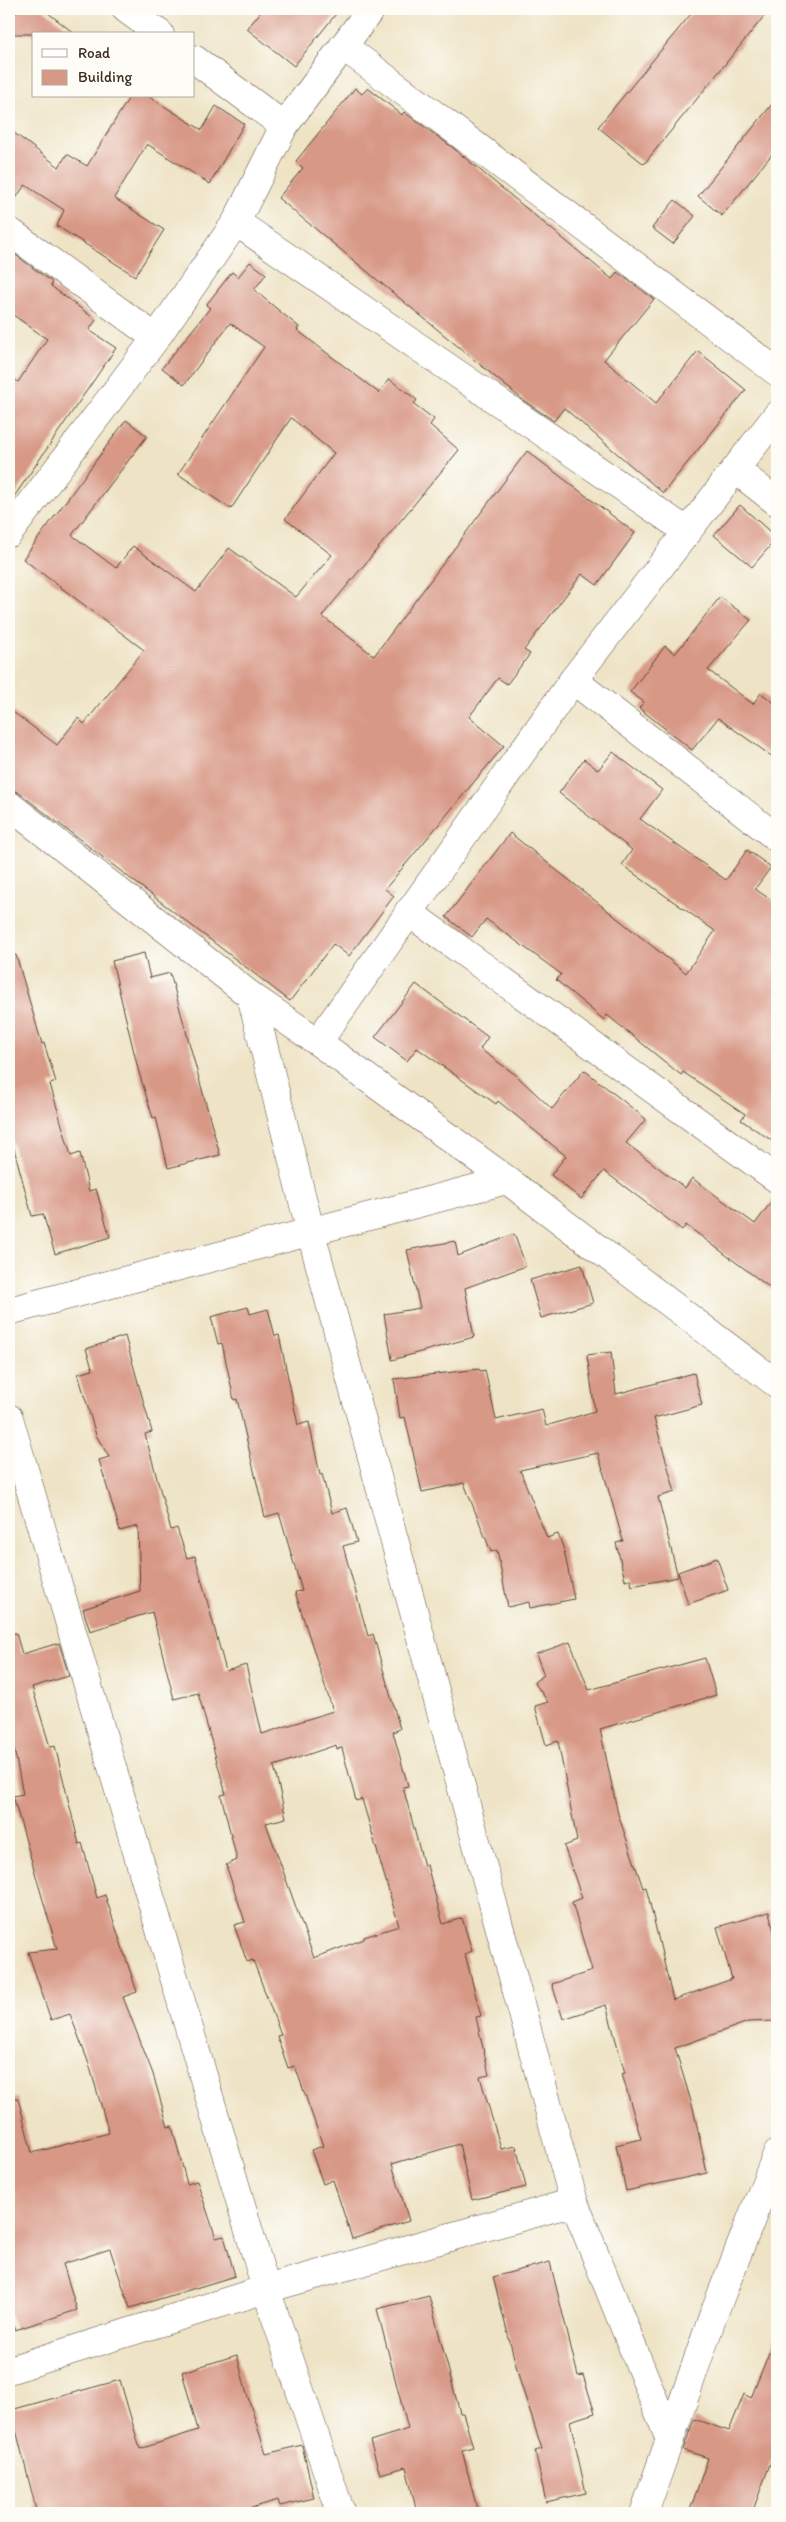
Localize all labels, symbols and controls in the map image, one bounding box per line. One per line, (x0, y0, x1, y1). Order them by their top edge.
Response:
legend (32, 32, 195, 98)
text: Road (78, 44, 111, 62)
text: Building (78, 68, 132, 86)

